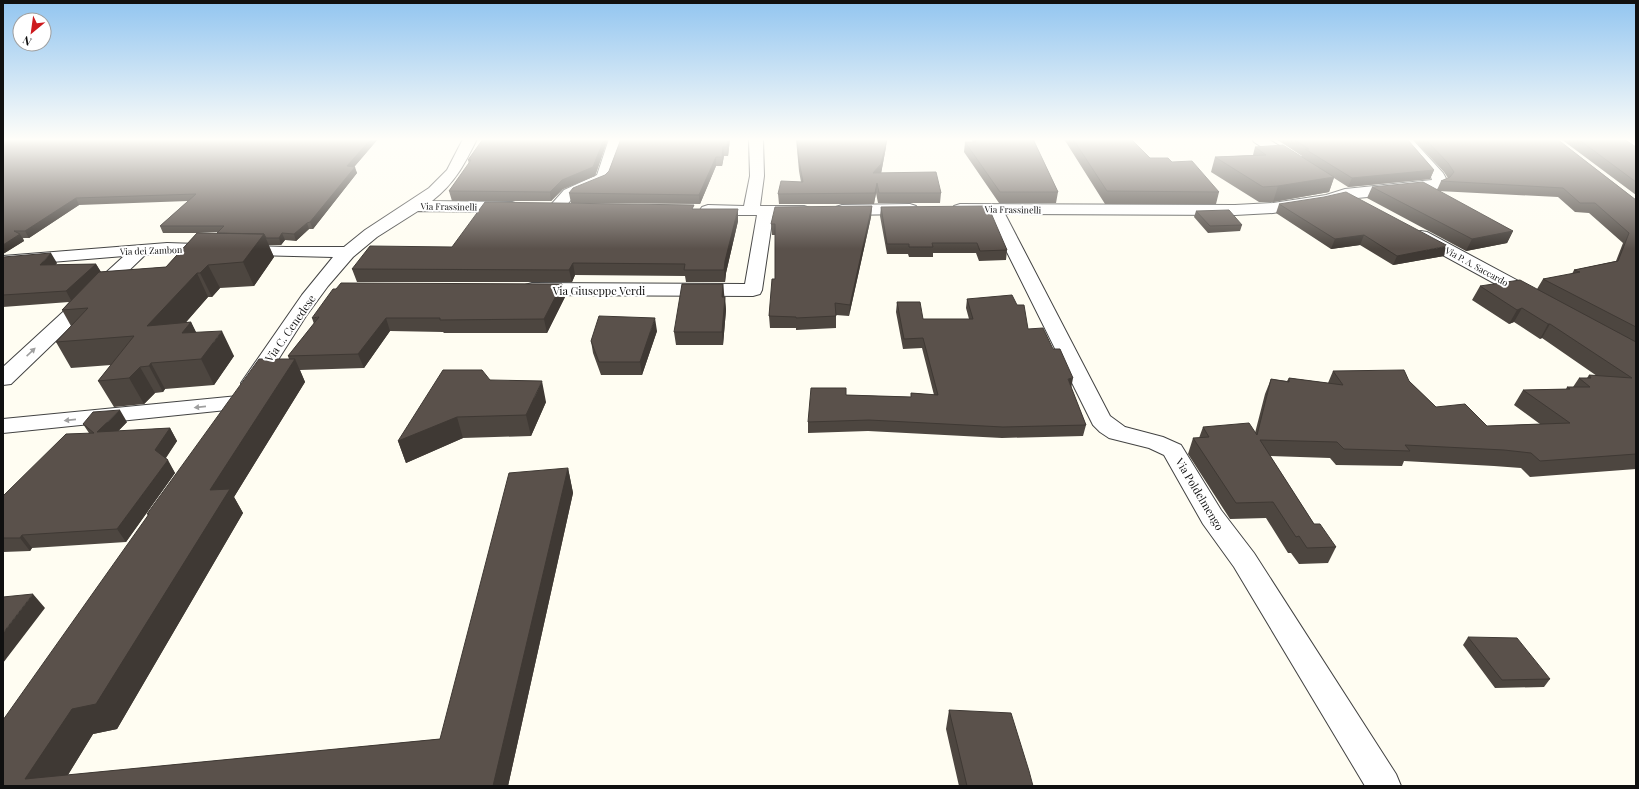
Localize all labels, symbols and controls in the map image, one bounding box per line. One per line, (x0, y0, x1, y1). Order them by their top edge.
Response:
north arrow (12, 12, 52, 52)
text: N (20, 33, 34, 50)
street label: Via Frassinelli (420, 199, 478, 212)
street label: Via Frassinelli (984, 202, 1042, 215)
street label: Via dei Zambon (119, 243, 183, 257)
street label: Via P. A. Saccardo (1442, 243, 1511, 288)
street label: Via Giuseppe Verdi (552, 283, 645, 298)
street label: Via C. Cenedese (261, 291, 319, 365)
one-way arrow (26, 348, 37, 357)
one-way arrow (194, 403, 206, 410)
one-way arrow (64, 416, 76, 423)
street label: Via Poldelmengo (1172, 454, 1228, 533)

